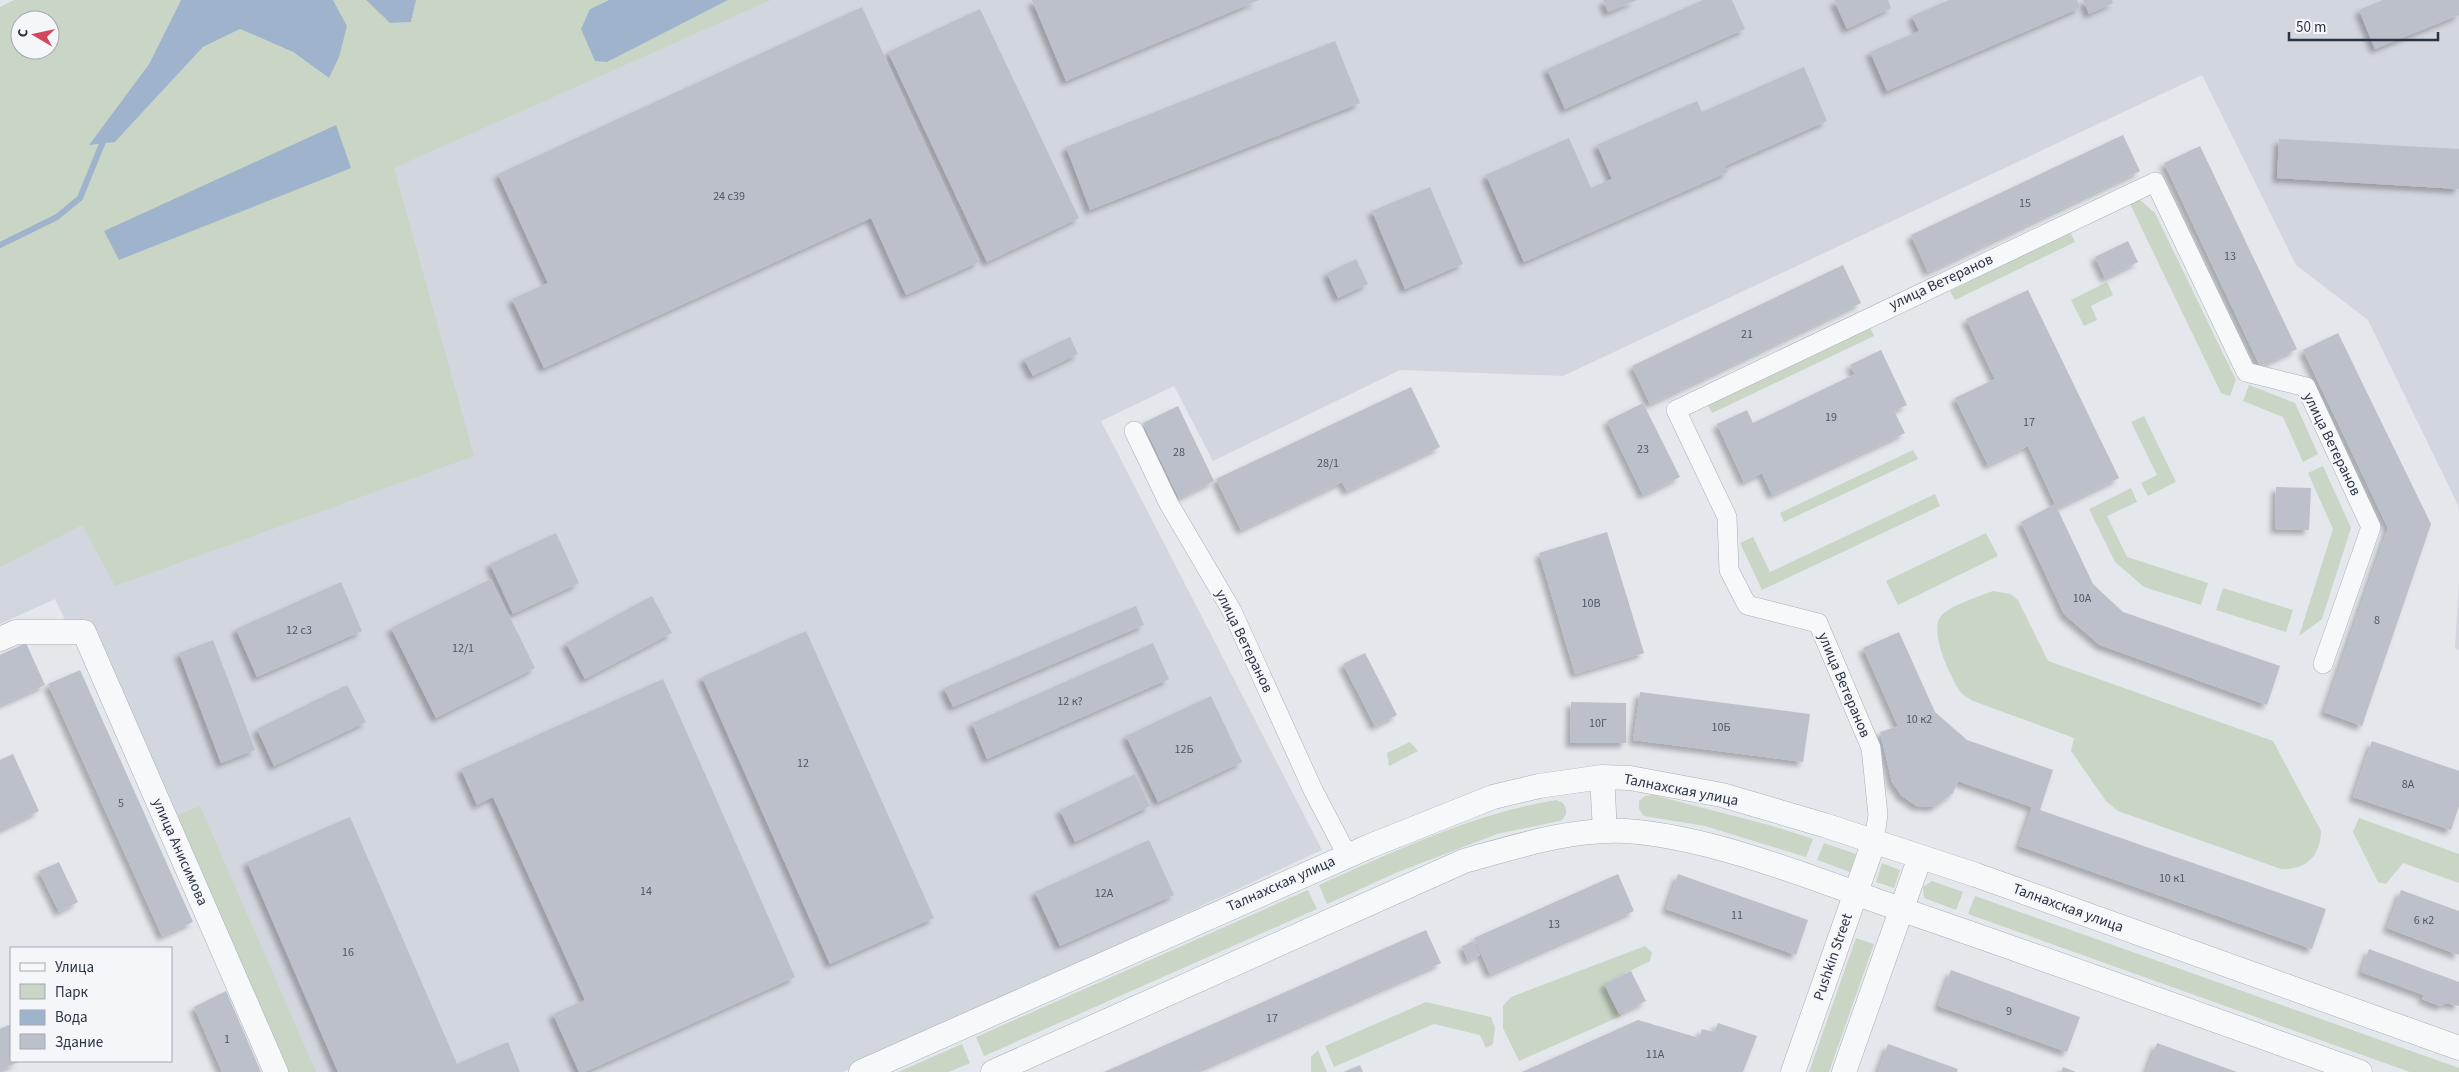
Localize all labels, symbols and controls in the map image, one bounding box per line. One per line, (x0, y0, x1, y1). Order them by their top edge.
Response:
north arrow (10, 10, 60, 60)
scale bar (2289, 10, 2438, 42)
text: 50 m (2296, 17, 2326, 38)
text: С (13, 28, 34, 39)
house number: 24 с39 (713, 188, 745, 205)
house number: 15 (2019, 195, 2031, 212)
house number: 13 (2224, 248, 2236, 265)
street label: улица Ветеранов (1886, 249, 1997, 315)
house number: 21 (1741, 326, 1753, 343)
street label: улица Ветеранов (2298, 389, 2366, 499)
house number: 19 (1825, 409, 1837, 426)
house number: 17 (2023, 414, 2035, 431)
house number: 23 (1637, 441, 1649, 458)
house number: 28 (1173, 444, 1185, 461)
house number: 28/1 (1317, 455, 1339, 472)
street label: улица Ветеранов (1210, 586, 1278, 696)
house number: 10А (2073, 590, 2092, 607)
house number: 10В (1582, 595, 1600, 612)
house number: 8 (2374, 612, 2380, 629)
house number: 12 с3 (286, 622, 312, 639)
street label: улица Ветеранов (1812, 629, 1876, 741)
house number: 12/1 (452, 640, 474, 657)
house number: 12 к? (1057, 693, 1083, 710)
house number: 10 к2 (1906, 711, 1932, 728)
house number: 10Г (1589, 715, 1607, 732)
house number: 10Б (1712, 719, 1730, 736)
house number: 12Б (1175, 741, 1193, 758)
house number: 12 (797, 755, 809, 772)
street label: Талнахская улица (1622, 769, 1740, 811)
house number: 8А (2402, 776, 2415, 793)
house number: 5 (118, 795, 124, 812)
street label: улица Анисимова (147, 795, 213, 909)
street label: Талнахская улица (1223, 851, 1339, 917)
house number: 10 к1 (2159, 870, 2185, 887)
street label: Талнахская улица (2010, 878, 2126, 938)
house number: 14 (640, 883, 652, 900)
house number: 12А (1095, 885, 1114, 902)
house number: 11 (1731, 907, 1743, 924)
street label: Pushkin Street (1808, 911, 1858, 1003)
house number: 6 к2 (2414, 912, 2434, 929)
house number: 13 (1548, 916, 1560, 933)
house number: 16 (342, 944, 354, 961)
legend (10, 947, 172, 1062)
text: Улица (55, 957, 94, 978)
text: Парк (55, 982, 89, 1003)
house number: 9 (2006, 1003, 2012, 1020)
text: Вода (55, 1007, 88, 1028)
house number: 17 (1266, 1010, 1278, 1027)
house number: 1 (224, 1031, 230, 1048)
text: Здание (55, 1032, 103, 1053)
house number: 11А (1646, 1046, 1665, 1063)

